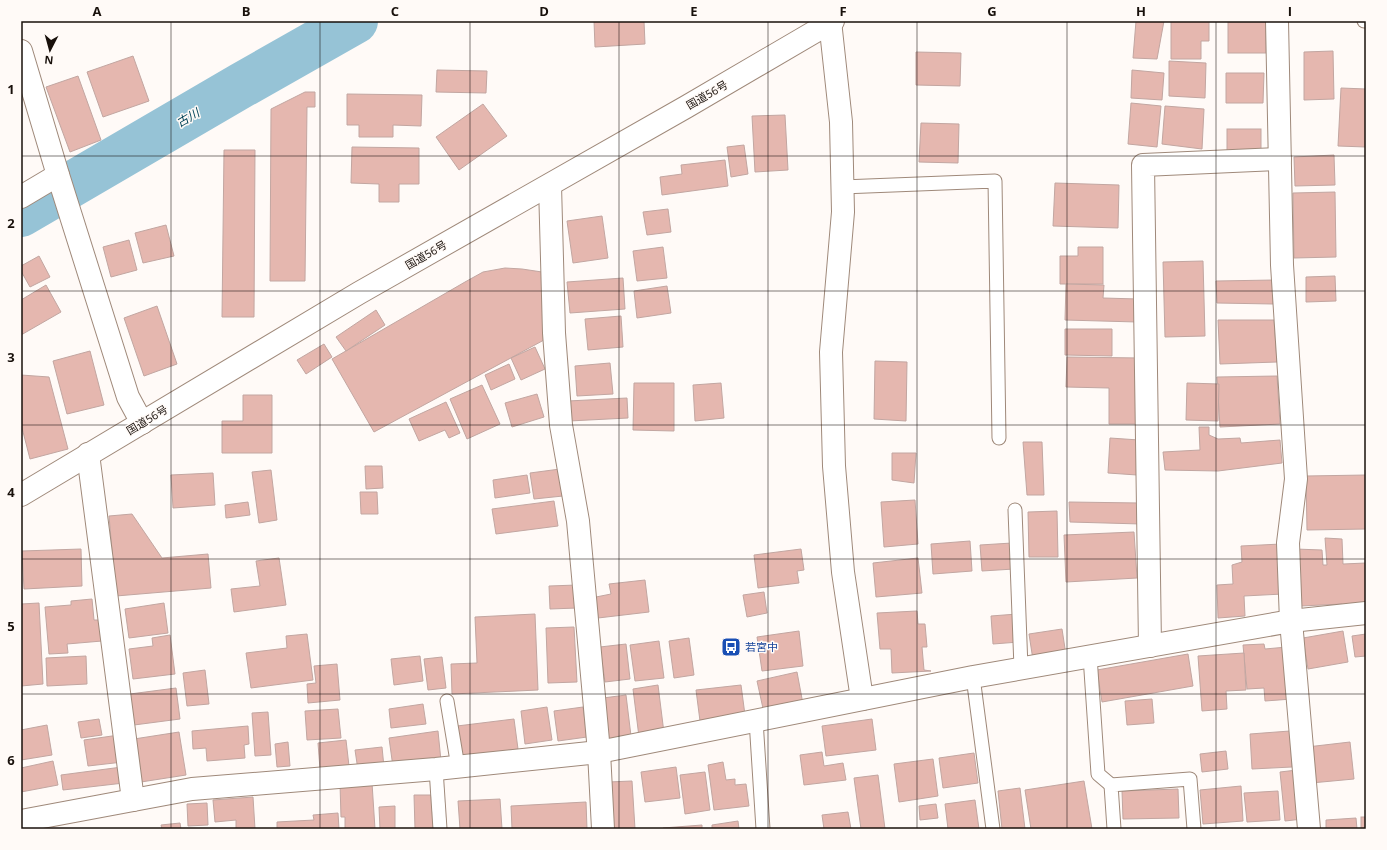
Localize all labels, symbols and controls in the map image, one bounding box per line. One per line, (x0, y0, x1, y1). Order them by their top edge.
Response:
text: A (93, 2, 102, 20)
text: B (242, 2, 251, 20)
text: C (391, 2, 399, 20)
text: D (539, 2, 549, 20)
text: E (690, 2, 698, 20)
text: F (839, 2, 847, 20)
text: G (987, 2, 997, 20)
text: H (1136, 2, 1146, 20)
text: I (1288, 2, 1292, 20)
north arrow (30, 30, 70, 70)
text: N (44, 53, 54, 68)
street label: 国道56号 (683, 77, 730, 112)
text: 1 (7, 80, 15, 98)
water label: 古川 (173, 103, 204, 131)
text: 2 (7, 214, 15, 232)
street label: 国道56号 (402, 237, 449, 272)
text: 3 (7, 348, 15, 366)
street label: 国道56号 (123, 401, 170, 438)
text: 4 (7, 483, 15, 501)
text: 5 (7, 617, 15, 635)
bus stop icon: 若宮中 (720, 636, 742, 658)
place label: 若宮中 (745, 639, 778, 654)
text: 6 (7, 751, 15, 769)

